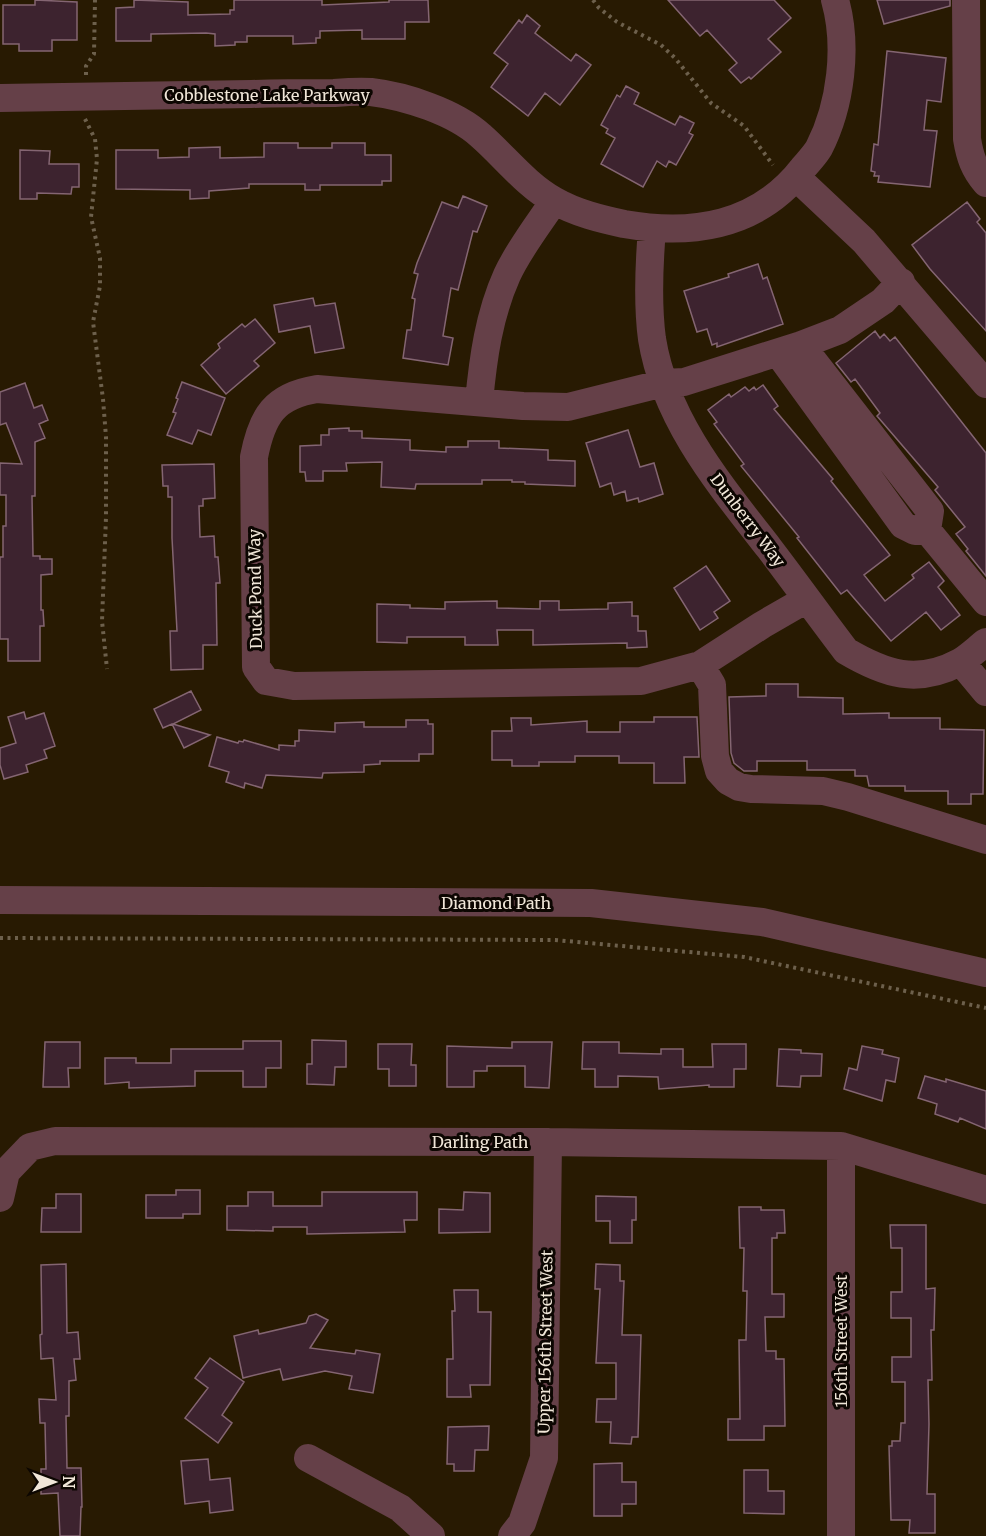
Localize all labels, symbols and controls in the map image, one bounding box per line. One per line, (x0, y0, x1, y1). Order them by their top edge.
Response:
street label: Cobblestone Lake Parkway (164, 85, 370, 105)
street label: Dunberry Way (706, 469, 790, 571)
street label: Duck Pond Way (244, 528, 266, 649)
street label: Diamond Path (441, 893, 551, 913)
street label: Darling Path (432, 1132, 529, 1152)
street label: Upper 156th Street West (533, 1249, 557, 1434)
street label: 156th Street West (831, 1274, 851, 1408)
north arrow (24, 1452, 84, 1512)
text: N (59, 1476, 79, 1489)

